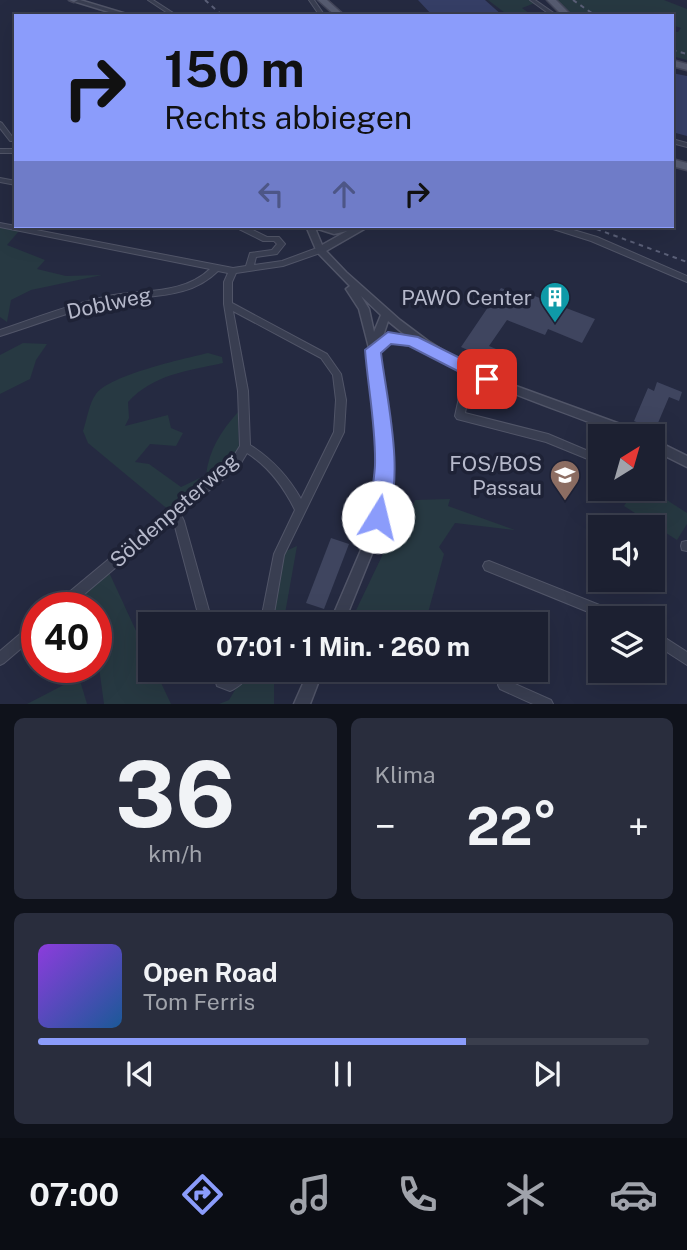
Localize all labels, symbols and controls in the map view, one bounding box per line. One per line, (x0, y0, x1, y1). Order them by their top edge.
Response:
text: 150 m (164, 40, 305, 98)
icon: right (49, 42, 140, 133)
text: Rechts abbiegen (164, 99, 412, 136)
icon: left (252, 175, 290, 213)
icon: ahead (325, 175, 363, 213)
icon: right (398, 175, 436, 213)
building icon: PAWO Center (538, 280, 572, 324)
street label: Doblweg (64, 282, 154, 324)
place label: PAWO Center (401, 285, 532, 310)
pin (457, 349, 517, 409)
icon: arrive (468, 360, 506, 398)
north arrow (588, 424, 665, 500)
map controls (588, 424, 665, 683)
street label: Söldenpeterweg (105, 448, 243, 572)
place label: FOS/BOS Passau (449, 451, 542, 500)
school or university icon: FOS/BOS Passau (548, 458, 582, 502)
position arrow (341, 480, 415, 554)
button: sound (588, 515, 665, 592)
speed limit sign: 40 (21, 592, 112, 683)
button: layers (588, 606, 665, 683)
text: 07:01 · 1 Min. · 260 m (216, 631, 470, 662)
text: 36 (115, 741, 235, 847)
text: Klima (375, 761, 435, 788)
text: 22° (466, 796, 557, 857)
text: − (375, 804, 396, 849)
text: + (628, 804, 649, 849)
text: km/h (148, 840, 202, 867)
text: Open Road (143, 957, 278, 988)
text: Tom Ferris (143, 988, 255, 1015)
icon: previous (121, 1055, 159, 1093)
icon: pause (324, 1055, 362, 1093)
icon: next (528, 1055, 566, 1093)
icon: directions (178, 1170, 227, 1219)
icon: music (286, 1170, 335, 1219)
icon: phone (393, 1170, 442, 1219)
icon: climate (501, 1170, 550, 1219)
icon: car (609, 1170, 658, 1219)
text: 07:00 (29, 1176, 119, 1213)

